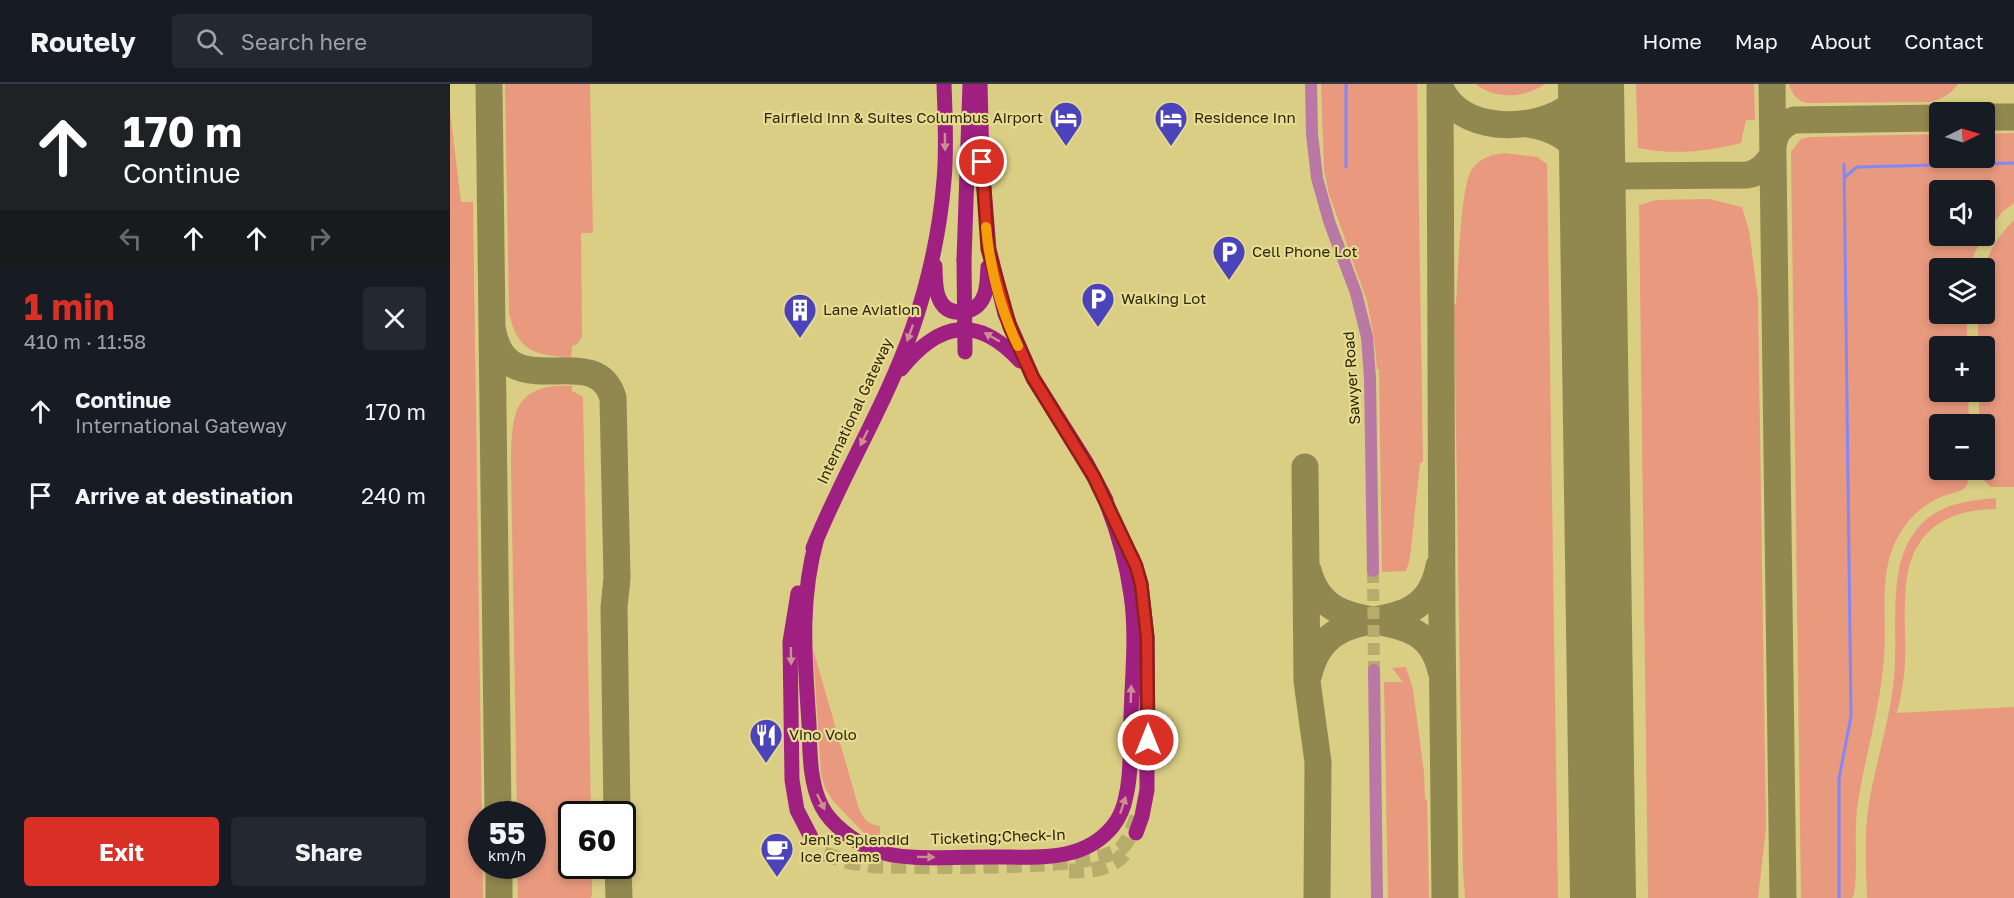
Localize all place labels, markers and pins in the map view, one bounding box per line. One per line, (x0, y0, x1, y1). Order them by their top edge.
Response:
hotel icon: Fairfield Inn & Suites Columbus Airport (1048, 100, 1084, 147)
hotel icon: Residence Inn (1153, 100, 1189, 147)
place label: Fairfield Inn & Suites Columbus Airport (763, 108, 1043, 126)
place label: Residence Inn (1194, 108, 1296, 126)
pin (956, 136, 1007, 187)
parking icon: Cell Phone Lot (1211, 234, 1247, 281)
place label: Cell Phone Lot (1252, 242, 1357, 260)
parking icon: Walking Lot (1080, 281, 1116, 328)
place label: Walking Lot (1121, 289, 1206, 307)
building icon: Lane Aviation (782, 292, 818, 339)
place label: Lane Aviation (823, 300, 920, 318)
restaurant icon: Vino Volo (748, 717, 784, 764)
place label: Vino Volo (789, 725, 857, 743)
place label: Jeni's Splendid Ice Creams (800, 830, 909, 865)
cafe icon: Jeni's Splendid Ice Creams (759, 831, 795, 878)

